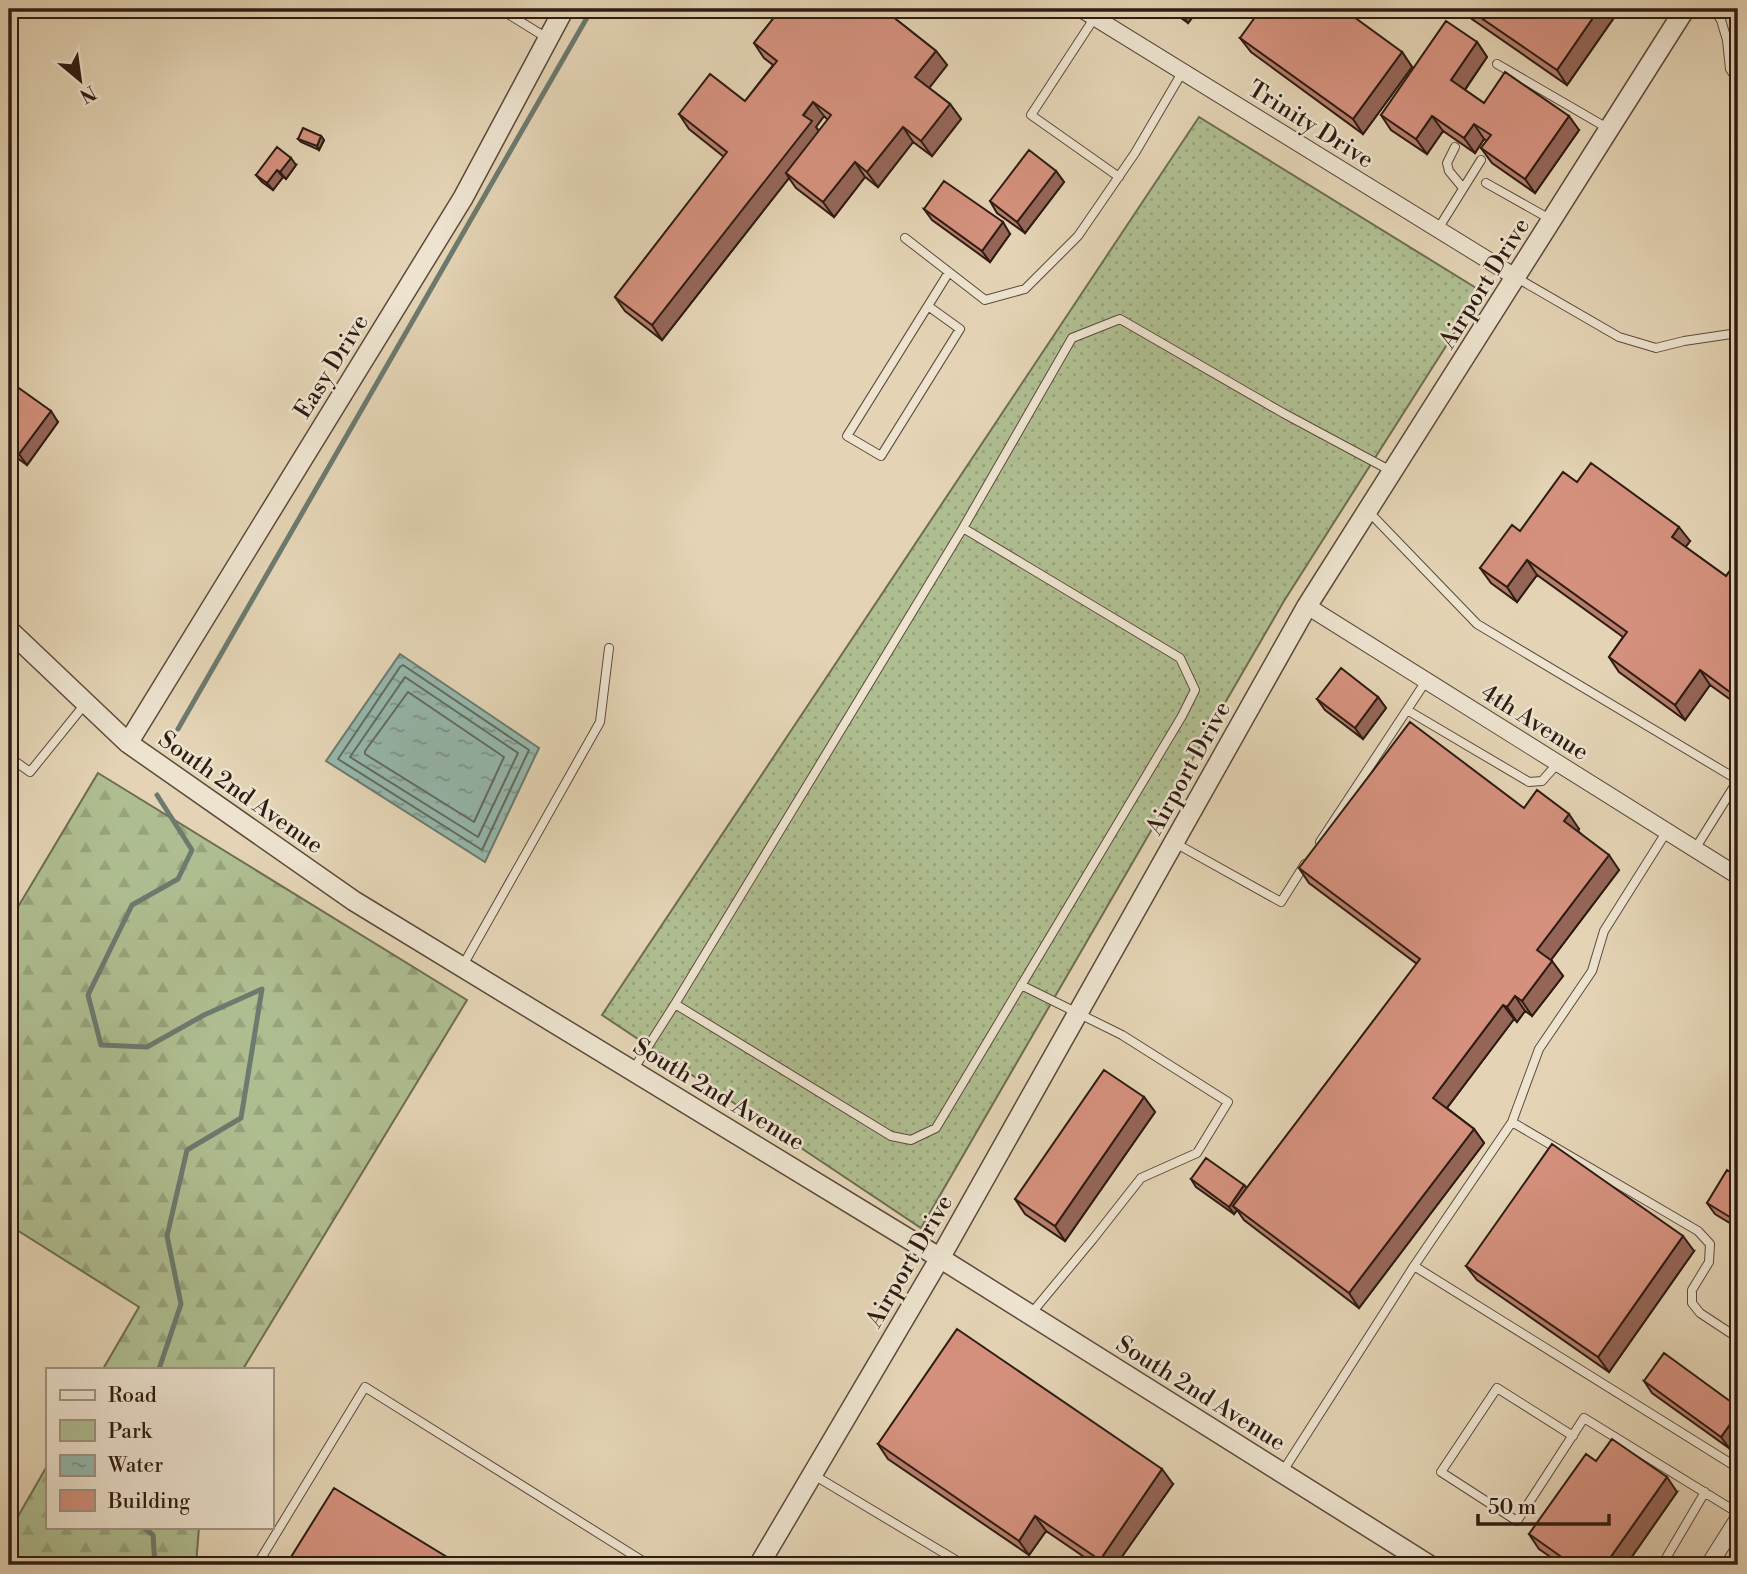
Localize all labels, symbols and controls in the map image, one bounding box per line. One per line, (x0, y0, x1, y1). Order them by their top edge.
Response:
north arrow (46, 46, 116, 116)
street label: Trinity Drive (1242, 74, 1379, 175)
text: N (75, 80, 100, 108)
street label: Airport Drive (1432, 213, 1537, 355)
street label: Easy Drive (288, 309, 376, 424)
street label: 4th Avenue (1475, 678, 1594, 768)
street label: Airport Drive (1139, 696, 1238, 842)
street label: South 2nd Avenue (152, 725, 329, 861)
street label: South 2nd Avenue (627, 1032, 810, 1158)
street label: Airport Drive (859, 1190, 960, 1334)
street label: South 2nd Avenue (1110, 1330, 1291, 1458)
legend (46, 1368, 273, 1528)
text: Road (108, 1383, 157, 1409)
text: Park (108, 1419, 153, 1445)
text: Water (107, 1453, 163, 1479)
scale bar (1478, 1483, 1609, 1527)
text: Building (107, 1489, 190, 1515)
text: 50 m (1488, 1495, 1536, 1521)

